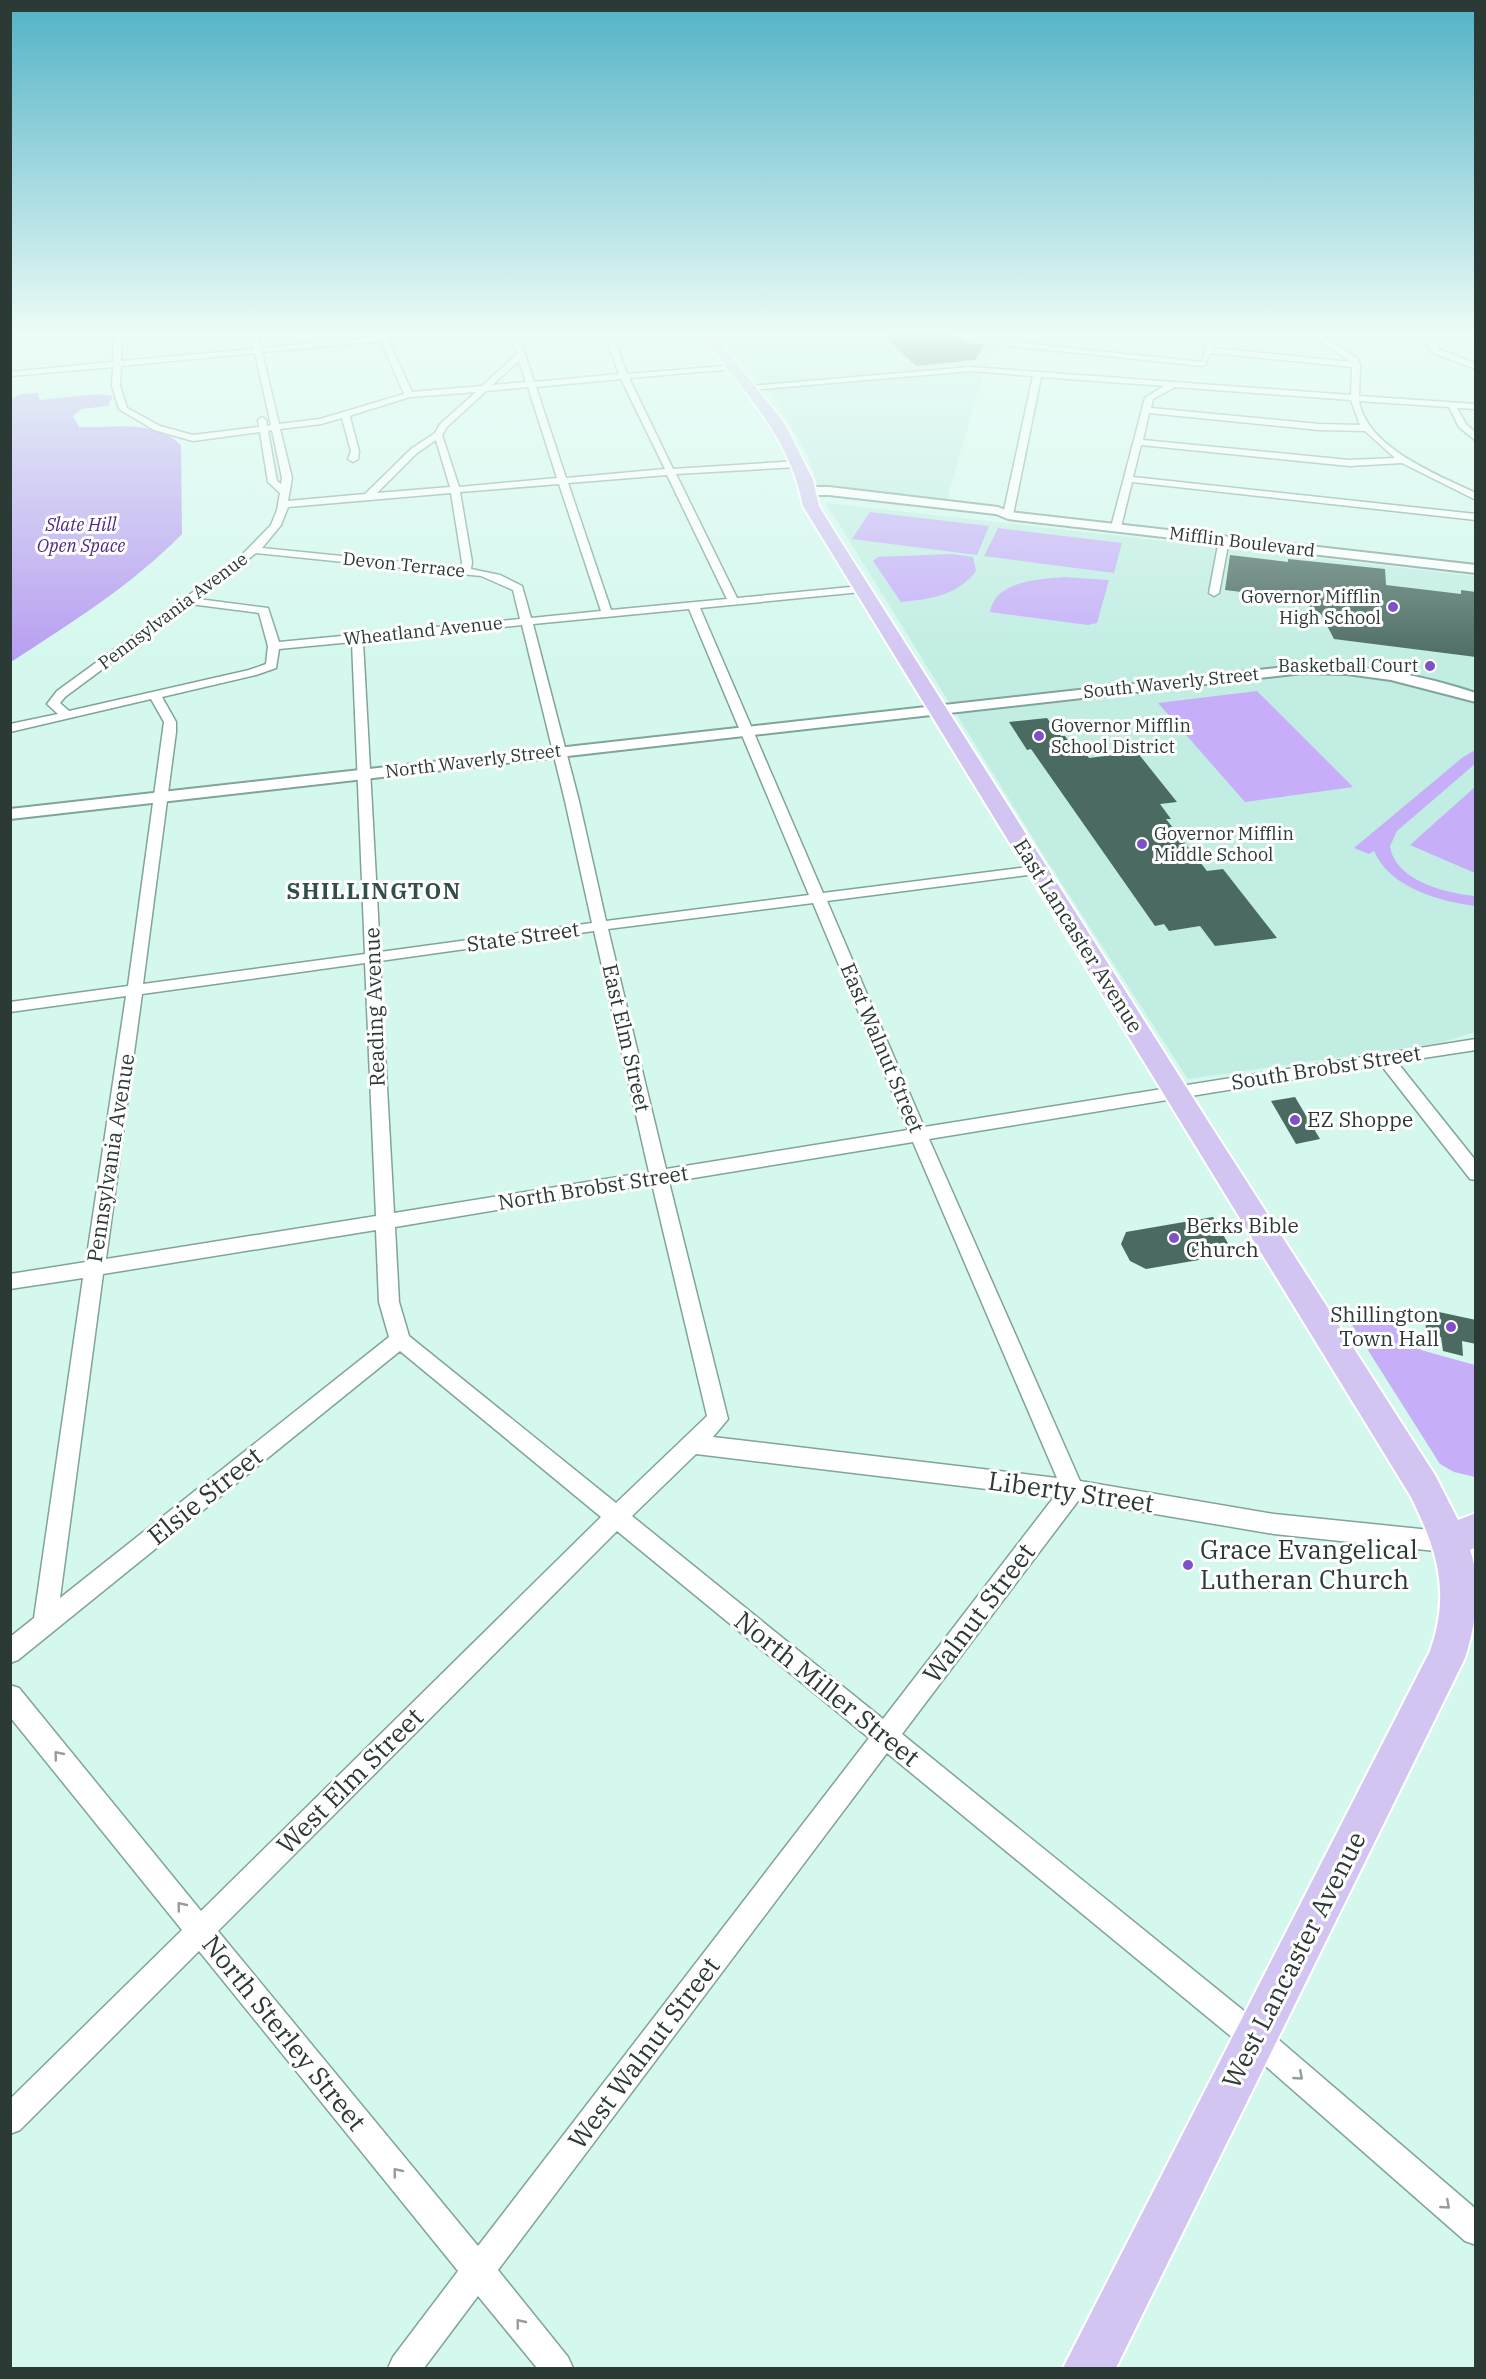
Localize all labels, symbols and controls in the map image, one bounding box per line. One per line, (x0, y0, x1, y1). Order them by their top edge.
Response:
park label: Slate Hill Open Space (37, 513, 125, 557)
street label: Mifflin Boulevard (1168, 521, 1316, 562)
street label: Pennsylvania Avenue (94, 547, 252, 674)
street label: Devon Terrace (342, 547, 466, 582)
place label: Governor Mifflin High School (1241, 585, 1381, 629)
marker: Governor Mifflin High School (1386, 600, 1400, 614)
street label: Wheatland Avenue (342, 611, 504, 650)
place label: Basketball Court (1278, 654, 1418, 677)
marker: Basketball Court (1423, 659, 1437, 673)
street label: South Waverly Street (1082, 662, 1260, 703)
place label: Governor Mifflin School District (1051, 714, 1191, 758)
marker: Governor Mifflin School District (1032, 729, 1046, 743)
street label: North Waverly Street (384, 738, 562, 783)
place label: Governor Mifflin Middle School (1154, 822, 1294, 866)
street label: East Lancaster Avenue (1008, 833, 1150, 1038)
marker: Governor Mifflin Middle School (1135, 837, 1149, 851)
district label: SHILLINGTON (286, 876, 462, 905)
street label: State Street (465, 914, 581, 958)
street label: Reading Avenue (357, 927, 391, 1087)
street label: East Walnut Street (835, 958, 931, 1137)
street label: East Elm Street (596, 961, 658, 1114)
street label: South Brobst Street (1229, 1038, 1423, 1096)
street label: Pennsylvania Avenue (80, 1051, 140, 1264)
place label: EZ Shoppe (1307, 1105, 1413, 1133)
marker: EZ Shoppe (1288, 1113, 1302, 1127)
street label: North Brobst Street (496, 1158, 690, 1216)
place label: Berks Bible Church (1186, 1211, 1299, 1263)
marker: Berks Bible Church (1167, 1231, 1181, 1245)
place label: Shillington Town Hall (1330, 1300, 1439, 1352)
marker: Shillington Town Hall (1444, 1320, 1458, 1334)
street label: Elsie Street (140, 1438, 269, 1552)
street label: Liberty Street (986, 1463, 1156, 1519)
place label: Grace Evangelical Lutheran Church (1200, 1532, 1418, 1596)
street label: Walnut Street (915, 1536, 1042, 1689)
marker: Grace Evangelical Lutheran Church (1181, 1558, 1195, 1572)
street label: North Miller Street (728, 1603, 927, 1773)
street label: West Elm Street (269, 1700, 430, 1861)
one-way arrow (54, 1751, 65, 1762)
street label: West Lancaster Avenue (1213, 1825, 1373, 2094)
one-way arrow (178, 1902, 189, 1913)
street label: North Sterley Street (195, 1927, 374, 2137)
street label: West Walnut Street (560, 1949, 727, 2155)
one-way arrow (1292, 2069, 1303, 2080)
one-way arrow (393, 2168, 404, 2179)
one-way arrow (1439, 2197, 1450, 2208)
one-way arrow (516, 2319, 527, 2330)

